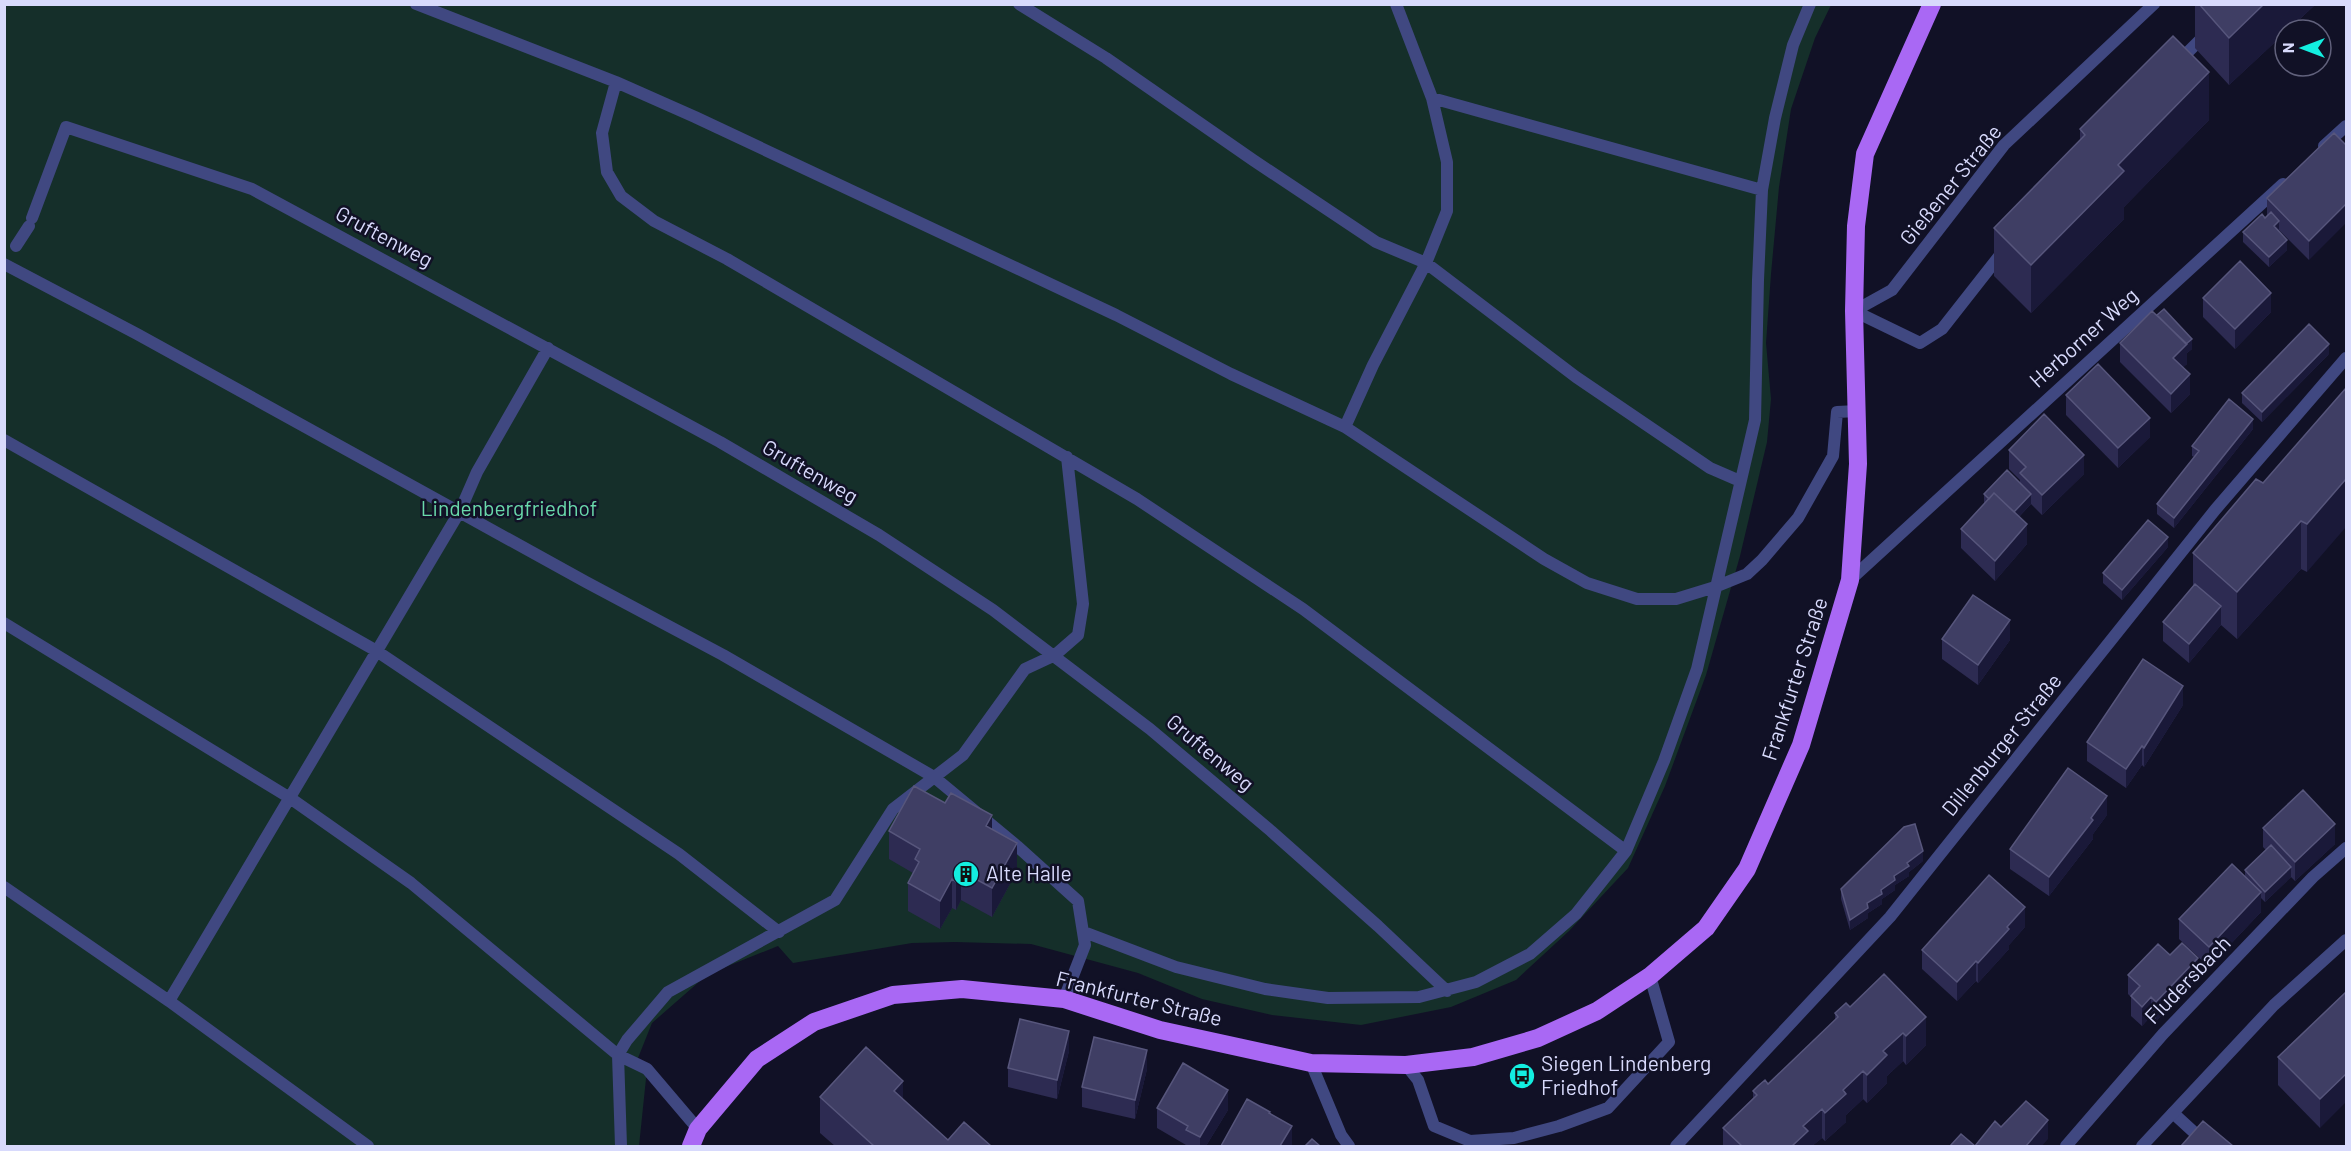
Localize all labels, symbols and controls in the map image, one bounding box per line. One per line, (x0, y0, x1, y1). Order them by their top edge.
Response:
north arrow (2273, 18, 2333, 78)
text: N (2278, 43, 2297, 53)
street label: Gießener Straße (1894, 119, 2006, 249)
street label: Gruftenweg (332, 200, 437, 272)
street label: Herborner Weg (2024, 282, 2142, 392)
street label: Gruftenweg (759, 433, 863, 508)
park label: Lindenbergfriedhof (421, 495, 597, 520)
street label: Frankfurter Straße (1755, 594, 1832, 763)
street label: Dillenburger Straße (1936, 668, 2066, 820)
street label: Gruftenweg (1162, 708, 1260, 796)
building icon: Alte Halle (951, 859, 981, 889)
place label: Alte Halle (986, 860, 1072, 885)
street label: Fludersbach (2139, 930, 2235, 1028)
street label: Frankfurter Straße (1054, 965, 1225, 1030)
place label: Siegen Lindenberg Friedhof (1541, 1050, 1711, 1099)
bus stop icon: Siegen Lindenberg Friedhof (1507, 1061, 1537, 1091)

